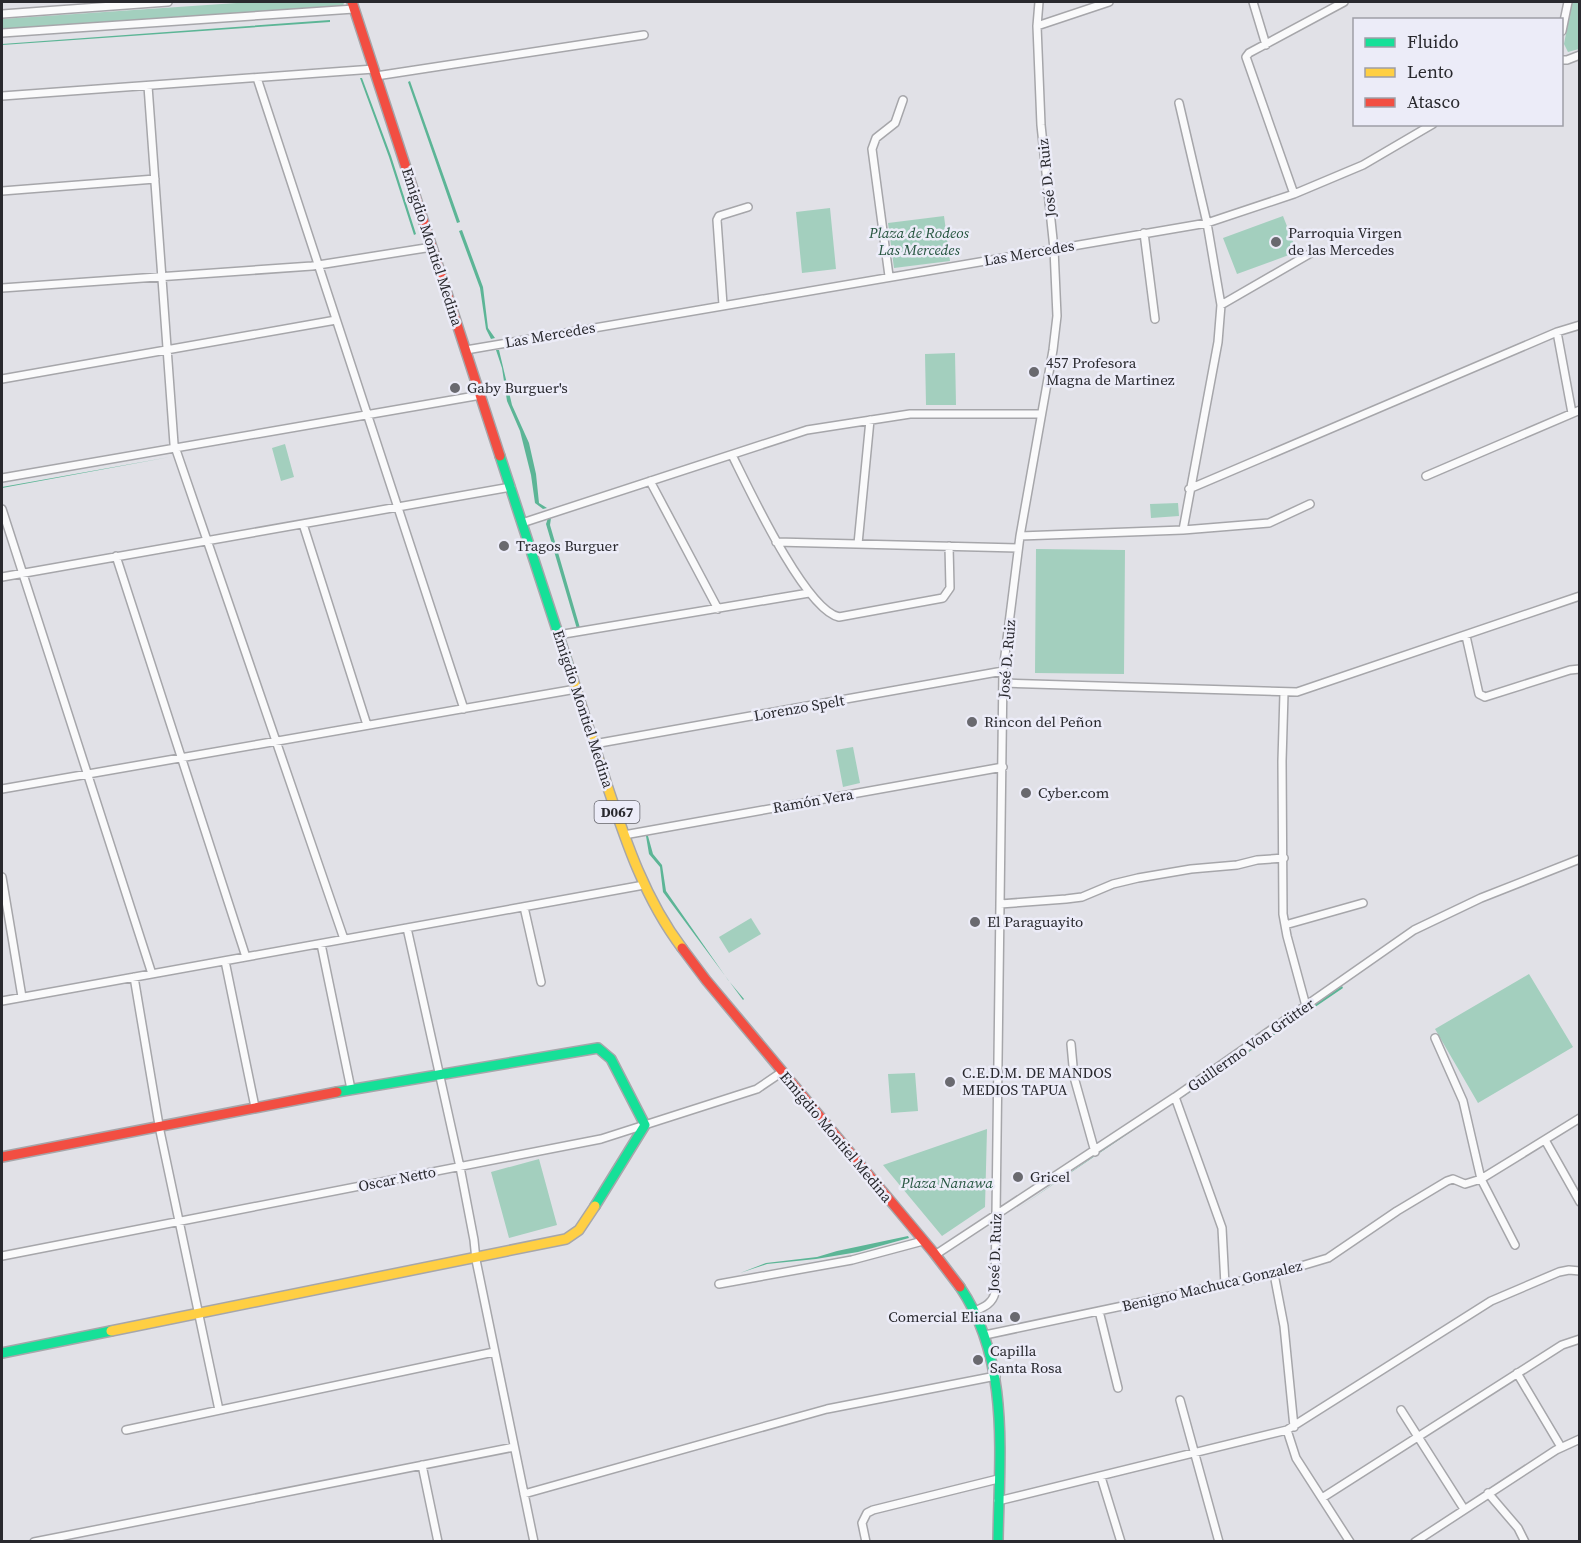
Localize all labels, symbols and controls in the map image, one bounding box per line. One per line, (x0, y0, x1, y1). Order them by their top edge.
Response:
legend (1353, 18, 1563, 126)
text: Fluido (1407, 29, 1459, 54)
text: Lento (1407, 59, 1454, 84)
text: Atasco (1407, 89, 1460, 114)
street label: José D. Ruiz (1032, 138, 1061, 219)
street label: Emigdio Montiel Medina (397, 165, 468, 329)
park label: Plaza de Rodeos Las Mercedes (868, 222, 969, 260)
place label: Parroquia Virgen de las Mercedes (1288, 222, 1402, 260)
street label: Las Mercedes (982, 234, 1076, 271)
marker: Parroquia Virgen de las Mercedes (1269, 235, 1283, 249)
street label: Las Mercedes (503, 316, 597, 353)
place label: 457 Profesora Magna de Martinez (1046, 352, 1175, 390)
marker: 457 Profesora Magna de Martinez (1027, 365, 1041, 379)
place label: Gaby Burguer's (467, 377, 568, 398)
marker: Gaby Burguer's (448, 381, 462, 395)
place label: Tragos Burguer (516, 535, 619, 556)
marker: Tragos Burguer (497, 539, 511, 553)
street label: José D. Ruiz (993, 619, 1020, 700)
street label: Emigdio Montiel Medina (548, 627, 619, 791)
street label: Lorenzo Spelt (752, 689, 846, 726)
place label: Rincon del Peñon (984, 711, 1102, 732)
marker: Rincon del Peñon (965, 715, 979, 729)
place label: Cyber.com (1038, 782, 1110, 803)
street label: Ramón Vera (771, 783, 855, 818)
marker: Cyber.com (1019, 786, 1033, 800)
road number: D067 (594, 801, 640, 823)
place label: El Paraguayito (987, 911, 1083, 932)
marker: El Paraguayito (968, 915, 982, 929)
street label: Guillermo Von Grütter (1183, 993, 1319, 1096)
place label: C.E.D.M. DE MANDOS MEDIOS TAPUA (962, 1062, 1112, 1100)
street label: Emigdio Montiel Medina (775, 1067, 898, 1207)
marker: C.E.D.M. DE MANDOS MEDIOS TAPUA (943, 1075, 957, 1089)
street label: Oscar Netto (356, 1161, 437, 1196)
place label: Gricel (1030, 1166, 1071, 1187)
marker: Gricel (1011, 1170, 1025, 1184)
park label: Plaza Nanawa (900, 1172, 993, 1193)
street label: José D. Ruiz (983, 1213, 1006, 1294)
street label: Benigno Machuca Gonzalez (1120, 1255, 1304, 1316)
place label: Comercial Eliana (888, 1306, 1003, 1327)
marker: Comercial Eliana (1008, 1310, 1022, 1324)
place label: Capilla Santa Rosa (990, 1340, 1063, 1378)
marker: Capilla Santa Rosa (971, 1353, 985, 1367)

